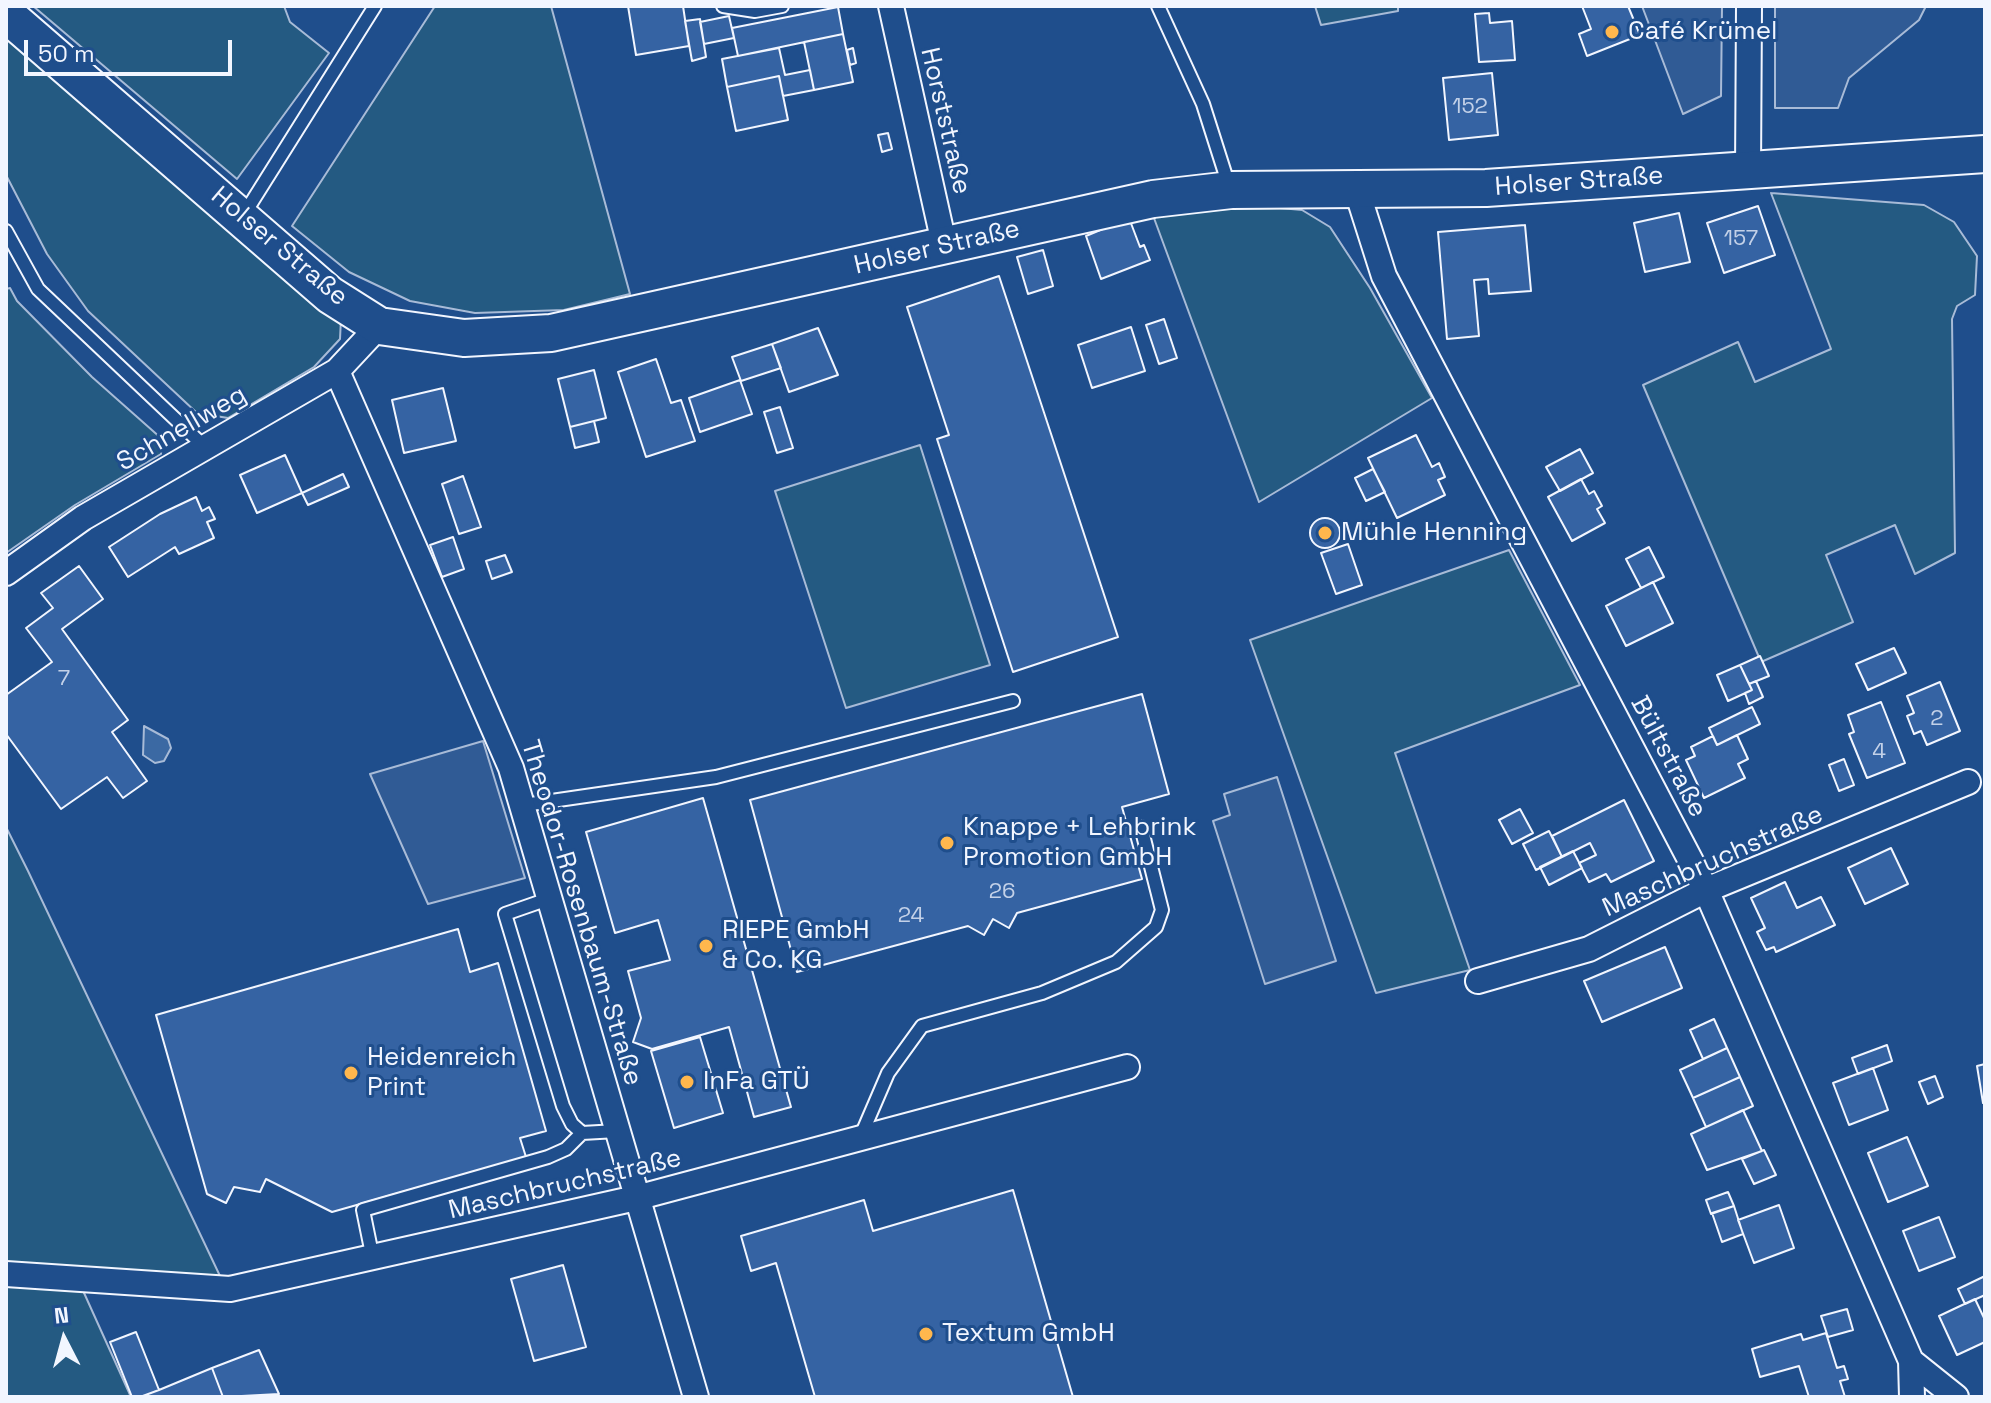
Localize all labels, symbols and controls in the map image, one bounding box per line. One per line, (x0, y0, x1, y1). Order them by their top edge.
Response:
place label: Café Krümel (1628, 16, 1777, 48)
marker: Café Krümel (1603, 23, 1621, 41)
scale bar (28, 24, 236, 74)
text: 50 m (38, 38, 95, 69)
street label: Horststraße (913, 45, 977, 197)
house number: 152 (1452, 94, 1488, 120)
street label: Holser Straße (1494, 161, 1664, 203)
street label: Holser Straße (204, 181, 354, 313)
street label: Holser Straße (851, 214, 1023, 282)
house number: 157 (1724, 226, 1758, 252)
street label: Schnellweg (112, 379, 252, 479)
place label: Mühle Henning (1341, 517, 1527, 549)
marker: Mühle Henning (1316, 524, 1334, 542)
house number: 7 (58, 666, 70, 692)
street label: Bültstraße (1623, 691, 1713, 823)
house number: 2 (1930, 706, 1944, 732)
street label: Theodor-Rosenbaum-Straße (514, 737, 648, 1089)
house number: 4 (1872, 739, 1886, 765)
street label: Maschbruchstraße (1598, 799, 1828, 925)
place label: Knappe + Lehbrink Promotion GmbH (963, 812, 1196, 874)
marker: Knappe + Lehbrink Promotion GmbH (938, 834, 956, 852)
house number: 26 (989, 879, 1015, 905)
house number: 24 (898, 903, 924, 929)
place label: RIEPE GmbH & Co. KG (722, 915, 870, 976)
marker: RIEPE GmbH & Co. KG (697, 937, 715, 955)
place label: Heidenreich Print (367, 1042, 516, 1104)
marker: Heidenreich Print (342, 1064, 360, 1082)
place label: InFa GTÜ (703, 1066, 810, 1098)
marker: InFa GTÜ (678, 1073, 696, 1091)
street label: Maschbruchstraße (446, 1143, 684, 1227)
north arrow (24, 1299, 104, 1379)
text: N (53, 1300, 70, 1330)
place label: Textum GmbH (942, 1318, 1115, 1350)
marker: Textum GmbH (917, 1325, 935, 1343)

